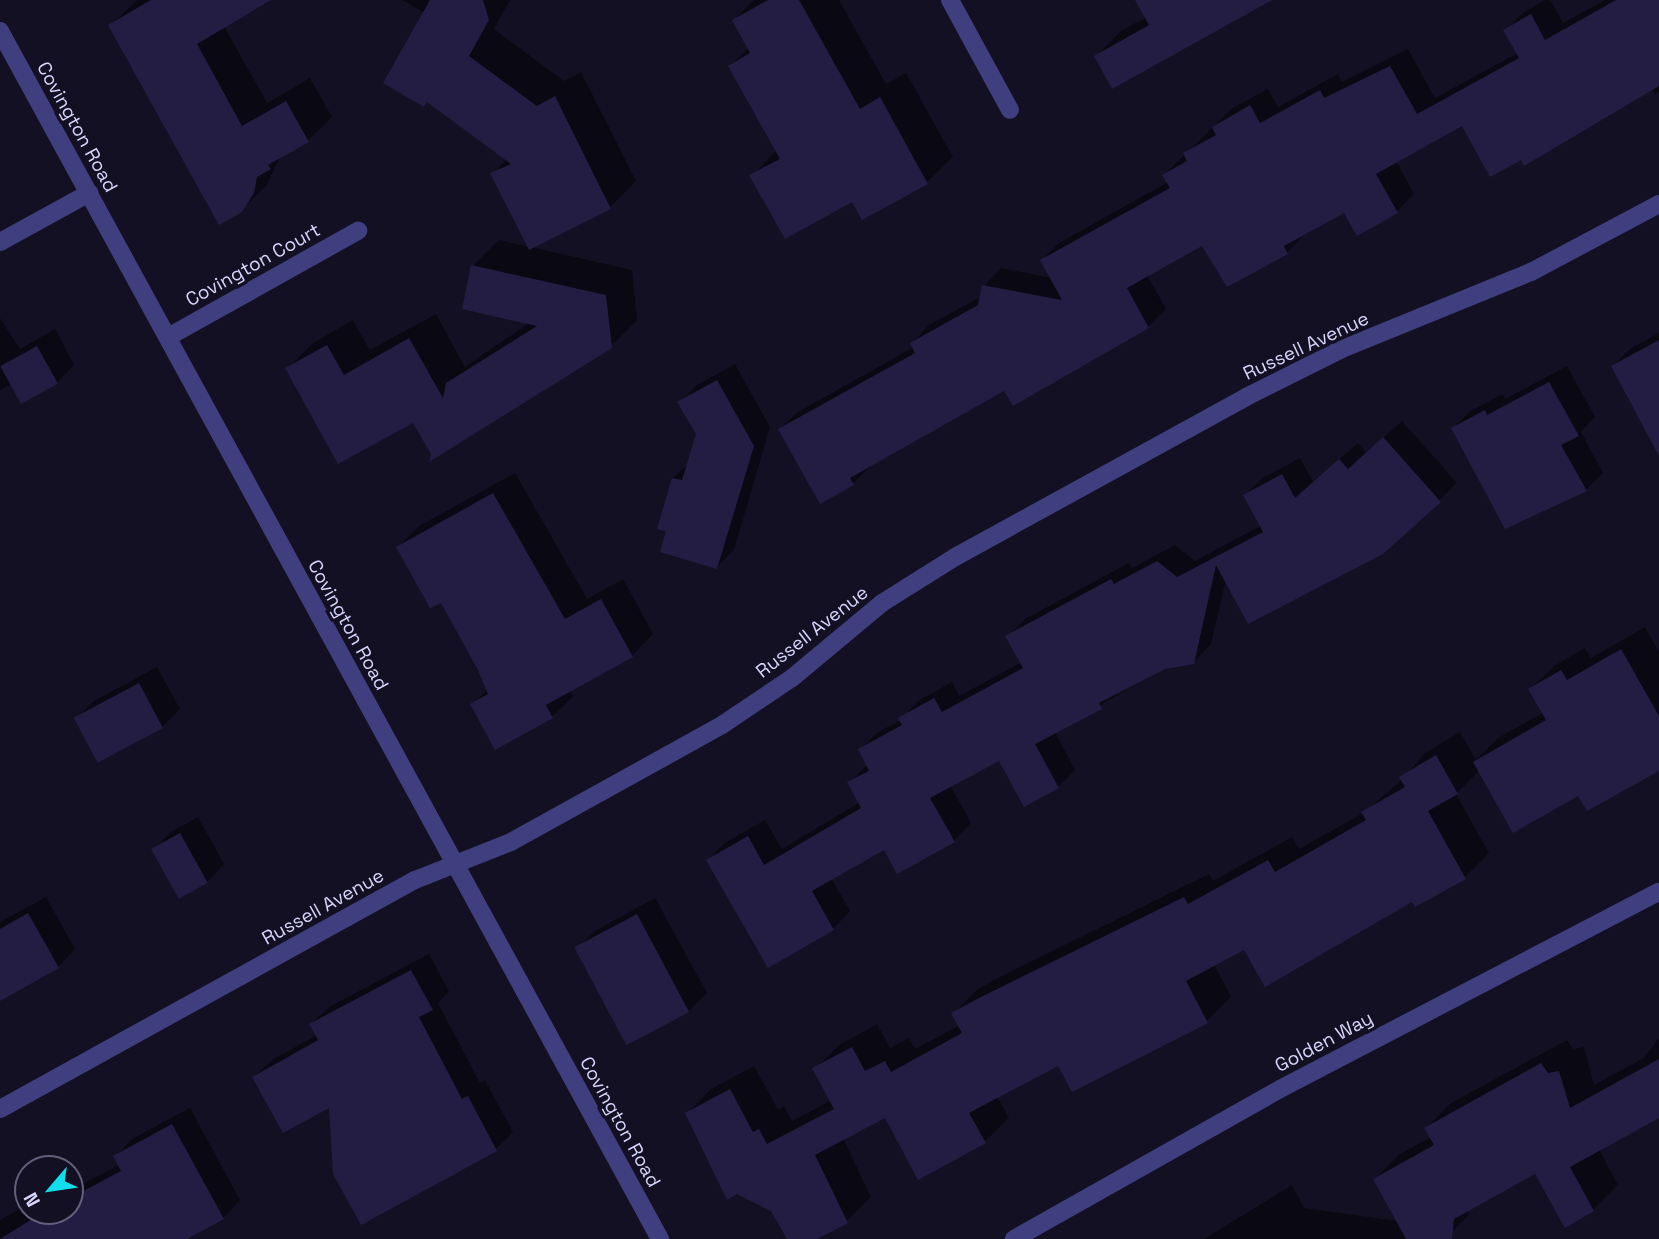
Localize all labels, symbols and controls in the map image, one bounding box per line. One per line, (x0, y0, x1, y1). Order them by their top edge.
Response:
street label: Covington Road (32, 58, 122, 196)
street label: Covington Court (182, 219, 324, 311)
street label: Russell Avenue (1239, 307, 1373, 385)
street label: Covington Road (303, 556, 393, 694)
street label: Russell Avenue (751, 581, 873, 683)
street label: Russell Avenue (258, 864, 388, 950)
street label: Golden Way (1271, 1007, 1377, 1077)
street label: Covington Road (575, 1053, 665, 1191)
north arrow (14, 1155, 84, 1225)
text: N (18, 1188, 46, 1211)

